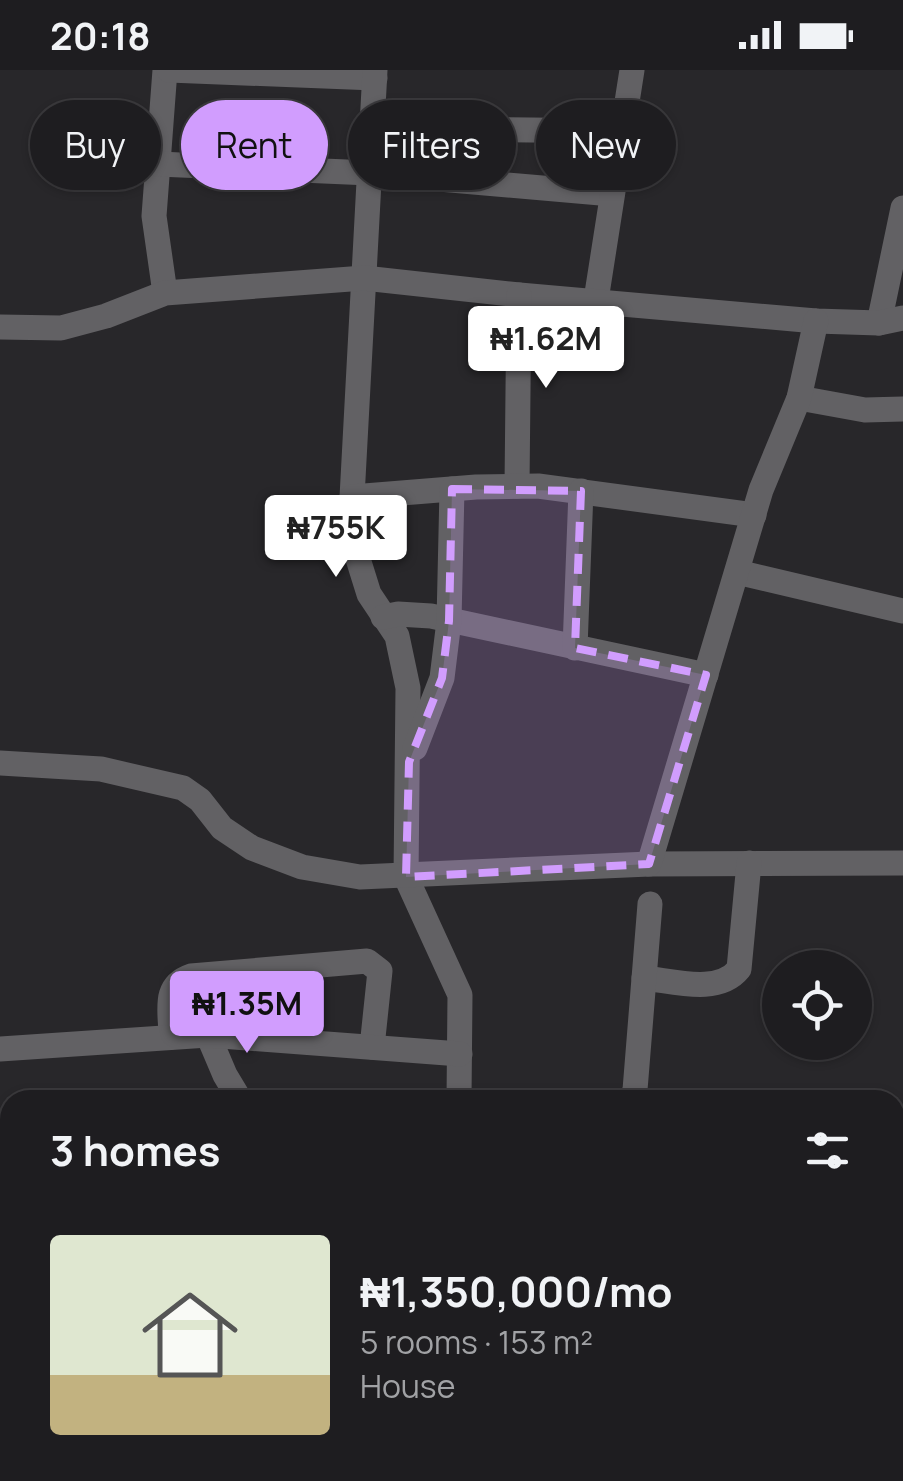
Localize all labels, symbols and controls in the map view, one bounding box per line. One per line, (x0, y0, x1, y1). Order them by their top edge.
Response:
text: 20:18 (50, 9, 151, 61)
chip: Buy (30, 100, 161, 190)
chip: Rent (181, 100, 328, 190)
chip: Filters (348, 100, 516, 190)
chip: New (536, 100, 676, 190)
pin: ₦1.62M (465, 306, 627, 391)
text: ₦1.62M (490, 316, 602, 360)
pin: ₦755K (266, 495, 406, 580)
text: ₦755K (287, 505, 385, 549)
map controls (762, 950, 872, 1060)
button: locate (762, 950, 872, 1060)
pin: ₦1.35M (166, 971, 328, 1056)
text: ₦1.35M (192, 981, 302, 1025)
text: 3 homes (50, 1121, 220, 1179)
icon: filters (800, 1123, 855, 1178)
text: ₦1,350,000/mo (360, 1262, 672, 1320)
icon: home (130, 1275, 250, 1395)
text: 5 rooms · 153 m² (360, 1320, 593, 1364)
text: House (360, 1364, 455, 1408)

